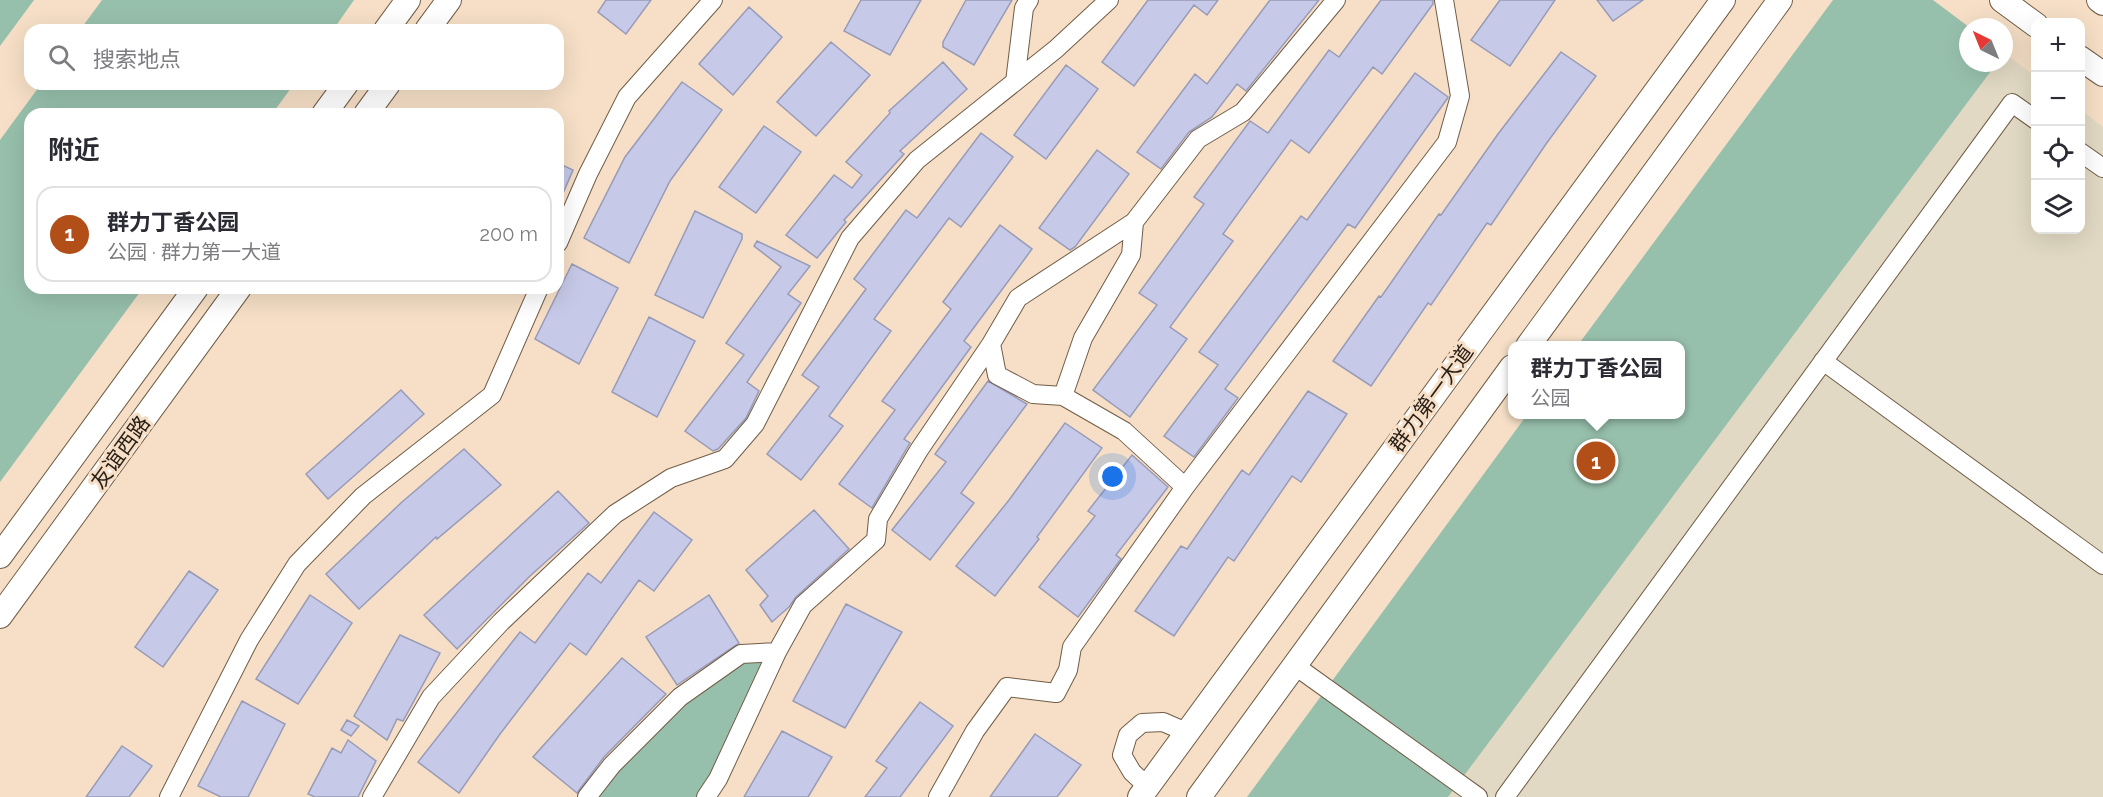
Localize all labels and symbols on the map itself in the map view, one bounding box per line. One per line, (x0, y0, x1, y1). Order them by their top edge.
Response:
north arrow (1959, 18, 2013, 72)
street label: 群力第一大道 (1384, 340, 1478, 456)
street label: 友谊西路 (85, 411, 155, 493)
pin: 1 (1576, 438, 1616, 484)
your location (1098, 462, 1127, 491)

